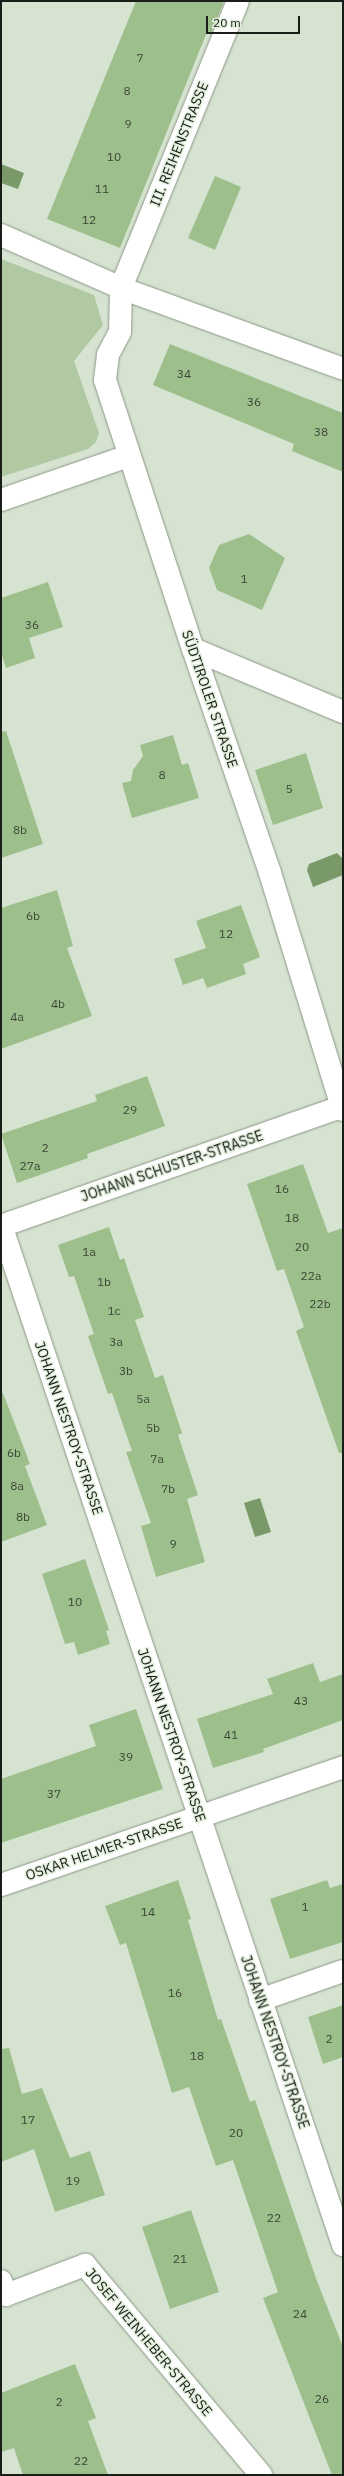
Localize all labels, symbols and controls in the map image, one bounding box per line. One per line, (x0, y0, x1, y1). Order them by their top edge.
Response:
scale bar (208, 8, 302, 34)
text: 20 m (213, 15, 241, 30)
house number: 7 (136, 51, 144, 65)
street label: III. REIHENSTRASSE (146, 79, 212, 209)
house number: 8 (123, 84, 131, 98)
house number: 9 (124, 117, 132, 131)
house number: 10 (107, 150, 121, 164)
house number: 11 (95, 182, 109, 196)
house number: 12 (82, 213, 96, 227)
house number: 34 (177, 367, 191, 381)
house number: 36 (247, 395, 261, 409)
house number: 38 (314, 425, 328, 439)
house number: 1 (240, 572, 248, 586)
house number: 36 (25, 618, 39, 632)
street label: SÜDTIROLER STRASSE (179, 628, 241, 770)
house number: 8 (158, 768, 166, 782)
house number: 5 (285, 782, 293, 796)
house number: 8b (13, 823, 27, 837)
house number: 6b (26, 909, 40, 923)
house number: 12 (219, 927, 233, 941)
house number: 4b (51, 997, 65, 1011)
house number: 4a (10, 1010, 24, 1024)
house number: 29 (123, 1103, 137, 1117)
street label: JOHANN SCHUSTER-STRASSE (79, 1127, 265, 1205)
house number: 2 (41, 1141, 49, 1155)
house number: 27a (20, 1159, 40, 1173)
house number: 16 (275, 1182, 289, 1196)
house number: 18 (285, 1211, 299, 1225)
house number: 20 (295, 1240, 309, 1254)
house number: 1a (82, 1245, 96, 1259)
house number: 22a (301, 1269, 321, 1283)
house number: 1b (97, 1275, 111, 1289)
house number: 22b (309, 1297, 331, 1311)
house number: 1c (107, 1304, 121, 1318)
house number: 3a (109, 1335, 123, 1349)
street label: JOHANN NESTROY-STRASSE (31, 1339, 107, 1517)
house number: 3b (119, 1364, 133, 1378)
house number: 5a (136, 1392, 150, 1406)
house number: 5b (146, 1421, 160, 1435)
house number: 6b (7, 1446, 21, 1460)
house number: 7a (150, 1452, 164, 1466)
house number: 8a (10, 1479, 24, 1493)
house number: 7b (161, 1482, 175, 1496)
house number: 8b (16, 1510, 30, 1524)
house number: 9 (169, 1537, 177, 1551)
house number: 10 (68, 1595, 82, 1609)
street label: JOHANN NESTROY-STRASSE (134, 1646, 210, 1824)
house number: 43 (294, 1694, 308, 1708)
house number: 41 (224, 1728, 238, 1742)
house number: 39 (119, 1750, 133, 1764)
house number: 37 (47, 1787, 61, 1801)
street label: OSKAR HELMER-STRASSE (23, 1814, 185, 1884)
house number: 1 (301, 1900, 309, 1914)
house number: 14 (141, 1905, 155, 1919)
street label: JOHANN NESTROY-STRASSE (237, 1953, 313, 2131)
house number: 16 (168, 1986, 182, 2000)
house number: 2 (325, 2032, 333, 2046)
house number: 18 (190, 2049, 204, 2063)
house number: 17 (21, 2113, 35, 2127)
house number: 20 (229, 2126, 243, 2140)
house number: 19 (66, 2174, 80, 2188)
house number: 22 (267, 2211, 281, 2225)
house number: 21 (173, 2252, 187, 2266)
street label: JOSEF WEINHEBER-STRASSE (82, 2265, 216, 2419)
house number: 24 (293, 2307, 307, 2321)
house number: 26 (315, 2392, 329, 2406)
house number: 2 (55, 2395, 63, 2409)
house number: 22 (74, 2454, 88, 2468)

